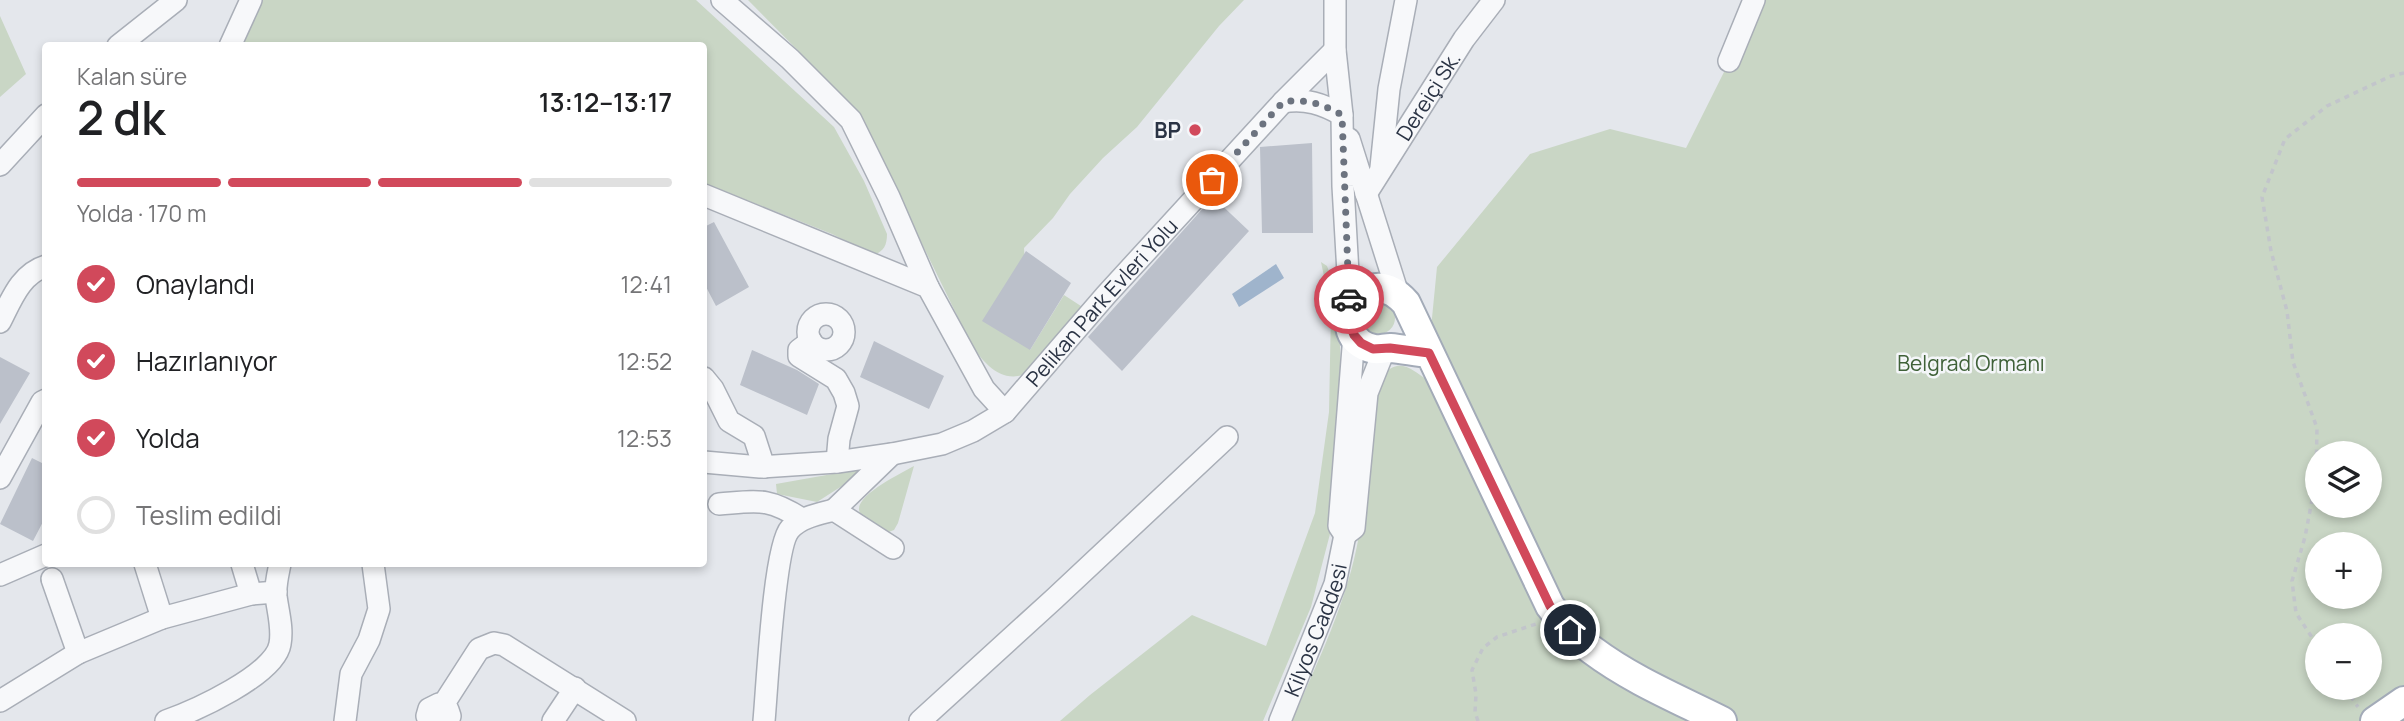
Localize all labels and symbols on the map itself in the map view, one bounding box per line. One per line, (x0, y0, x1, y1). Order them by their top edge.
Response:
street label: Dereiçi Sk. (1389, 46, 1467, 146)
place label: BP (1154, 116, 1181, 144)
marker: BP (1187, 122, 1203, 138)
pin (1182, 150, 1242, 210)
street label: Pelikan Park Evleri Yolu (1019, 212, 1184, 392)
courier (1314, 264, 1384, 334)
park label: Belgrad Ormanı (1897, 349, 2045, 377)
street label: Kilyos Caddesi (1277, 561, 1353, 700)
pin (1540, 600, 1600, 660)

